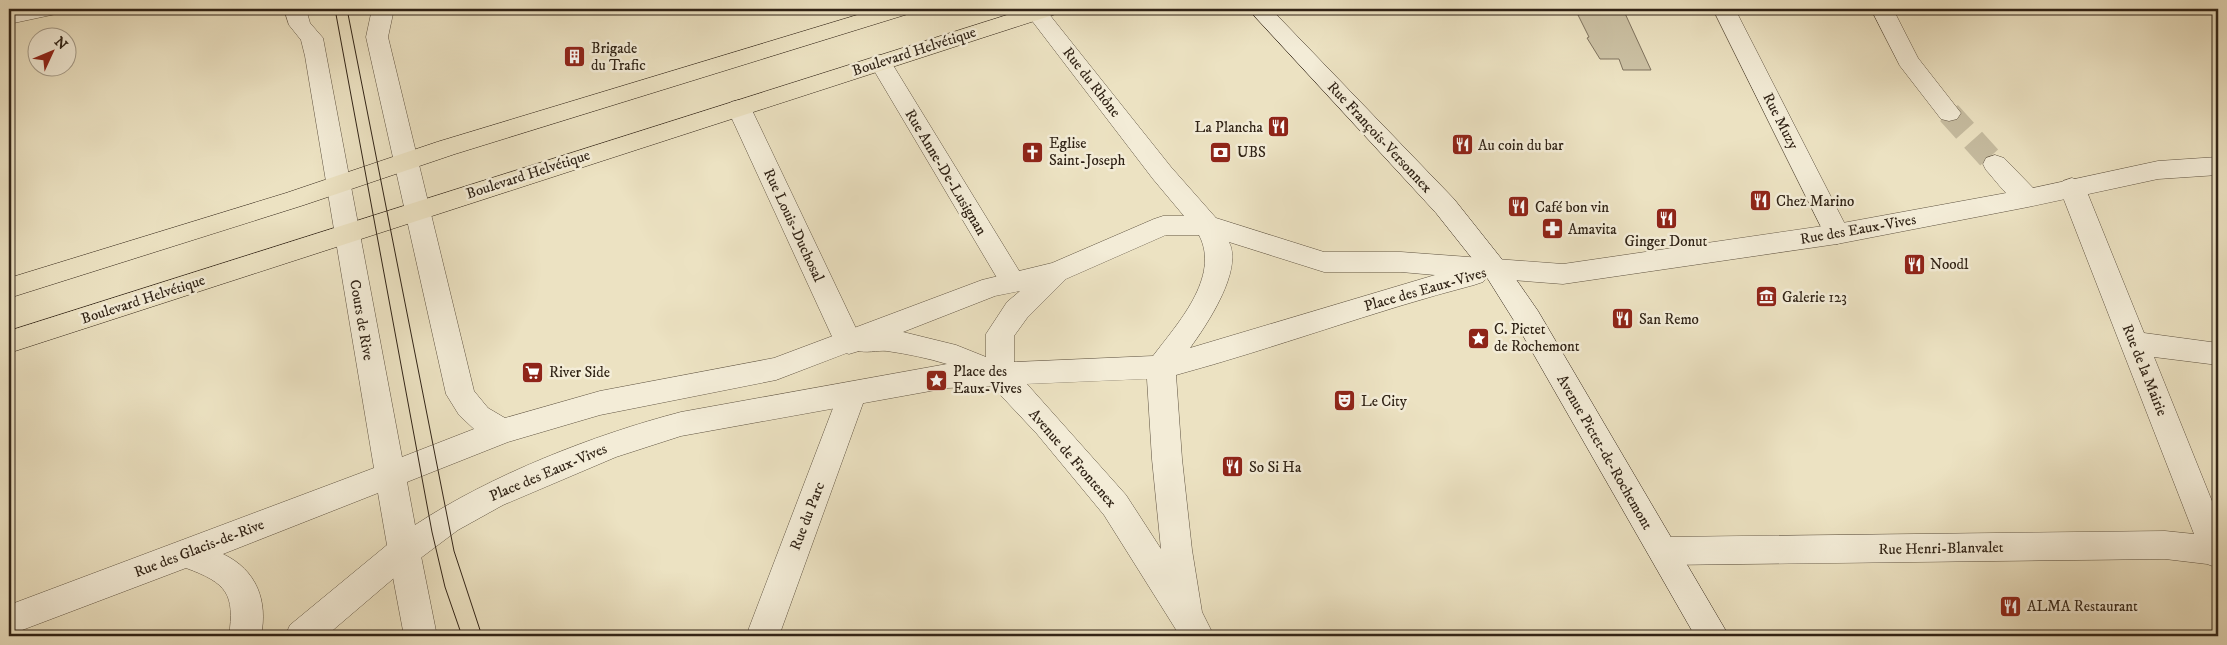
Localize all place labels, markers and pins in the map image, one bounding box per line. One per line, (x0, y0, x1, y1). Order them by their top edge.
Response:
place label: Brigade du Trafic (591, 39, 646, 75)
building icon: Brigade du Trafic (563, 45, 587, 69)
restaurant icon: La Plancha (1267, 115, 1291, 139)
place label: La Plancha (1195, 118, 1264, 137)
restaurant icon: Au coin du bar (1450, 133, 1474, 157)
place label: Eglise Saint-Joseph (1049, 134, 1125, 170)
place label: Au coin du bar (1478, 136, 1564, 155)
church icon: Eglise Saint-Joseph (1021, 140, 1045, 164)
bank icon: UBS (1209, 140, 1233, 164)
place label: UBS (1237, 143, 1266, 162)
restaurant icon: Chez Marino (1748, 189, 1772, 213)
place label: Chez Marino (1776, 192, 1854, 211)
restaurant icon: Café bon vin (1507, 195, 1531, 219)
place label: Café bon vin (1535, 198, 1609, 217)
restaurant icon: Ginger Donut (1654, 206, 1678, 230)
pharmacy icon: Amavita (1540, 217, 1564, 241)
place label: Amavita (1568, 220, 1617, 239)
place label: Ginger Donut (1625, 232, 1708, 251)
restaurant icon: Noodl (1902, 252, 1926, 276)
place label: Noodl (1930, 255, 1969, 274)
museum icon: Galerie 123 (1754, 285, 1778, 309)
place label: Galerie 123 (1782, 288, 1847, 307)
restaurant icon: San Remo (1611, 307, 1635, 331)
place label: San Remo (1639, 310, 1699, 329)
place label: C. Pictet de Rochemont (1494, 320, 1580, 356)
place icon: C. Pictet de Rochemont (1466, 326, 1490, 350)
supermarket icon: River Side (521, 360, 545, 384)
place label: Place des Eaux-Vives (953, 362, 1022, 398)
place label: River Side (549, 363, 610, 382)
place icon: Place des Eaux-Vives (925, 368, 949, 392)
theatre icon: Le City (1333, 389, 1357, 413)
place label: Le City (1361, 392, 1408, 411)
restaurant icon: So Si Ha (1221, 455, 1245, 479)
place label: So Si Ha (1249, 458, 1302, 477)
restaurant icon: ALMA Restaurant (1999, 594, 2023, 618)
place label: ALMA Restaurant (2027, 597, 2138, 616)

